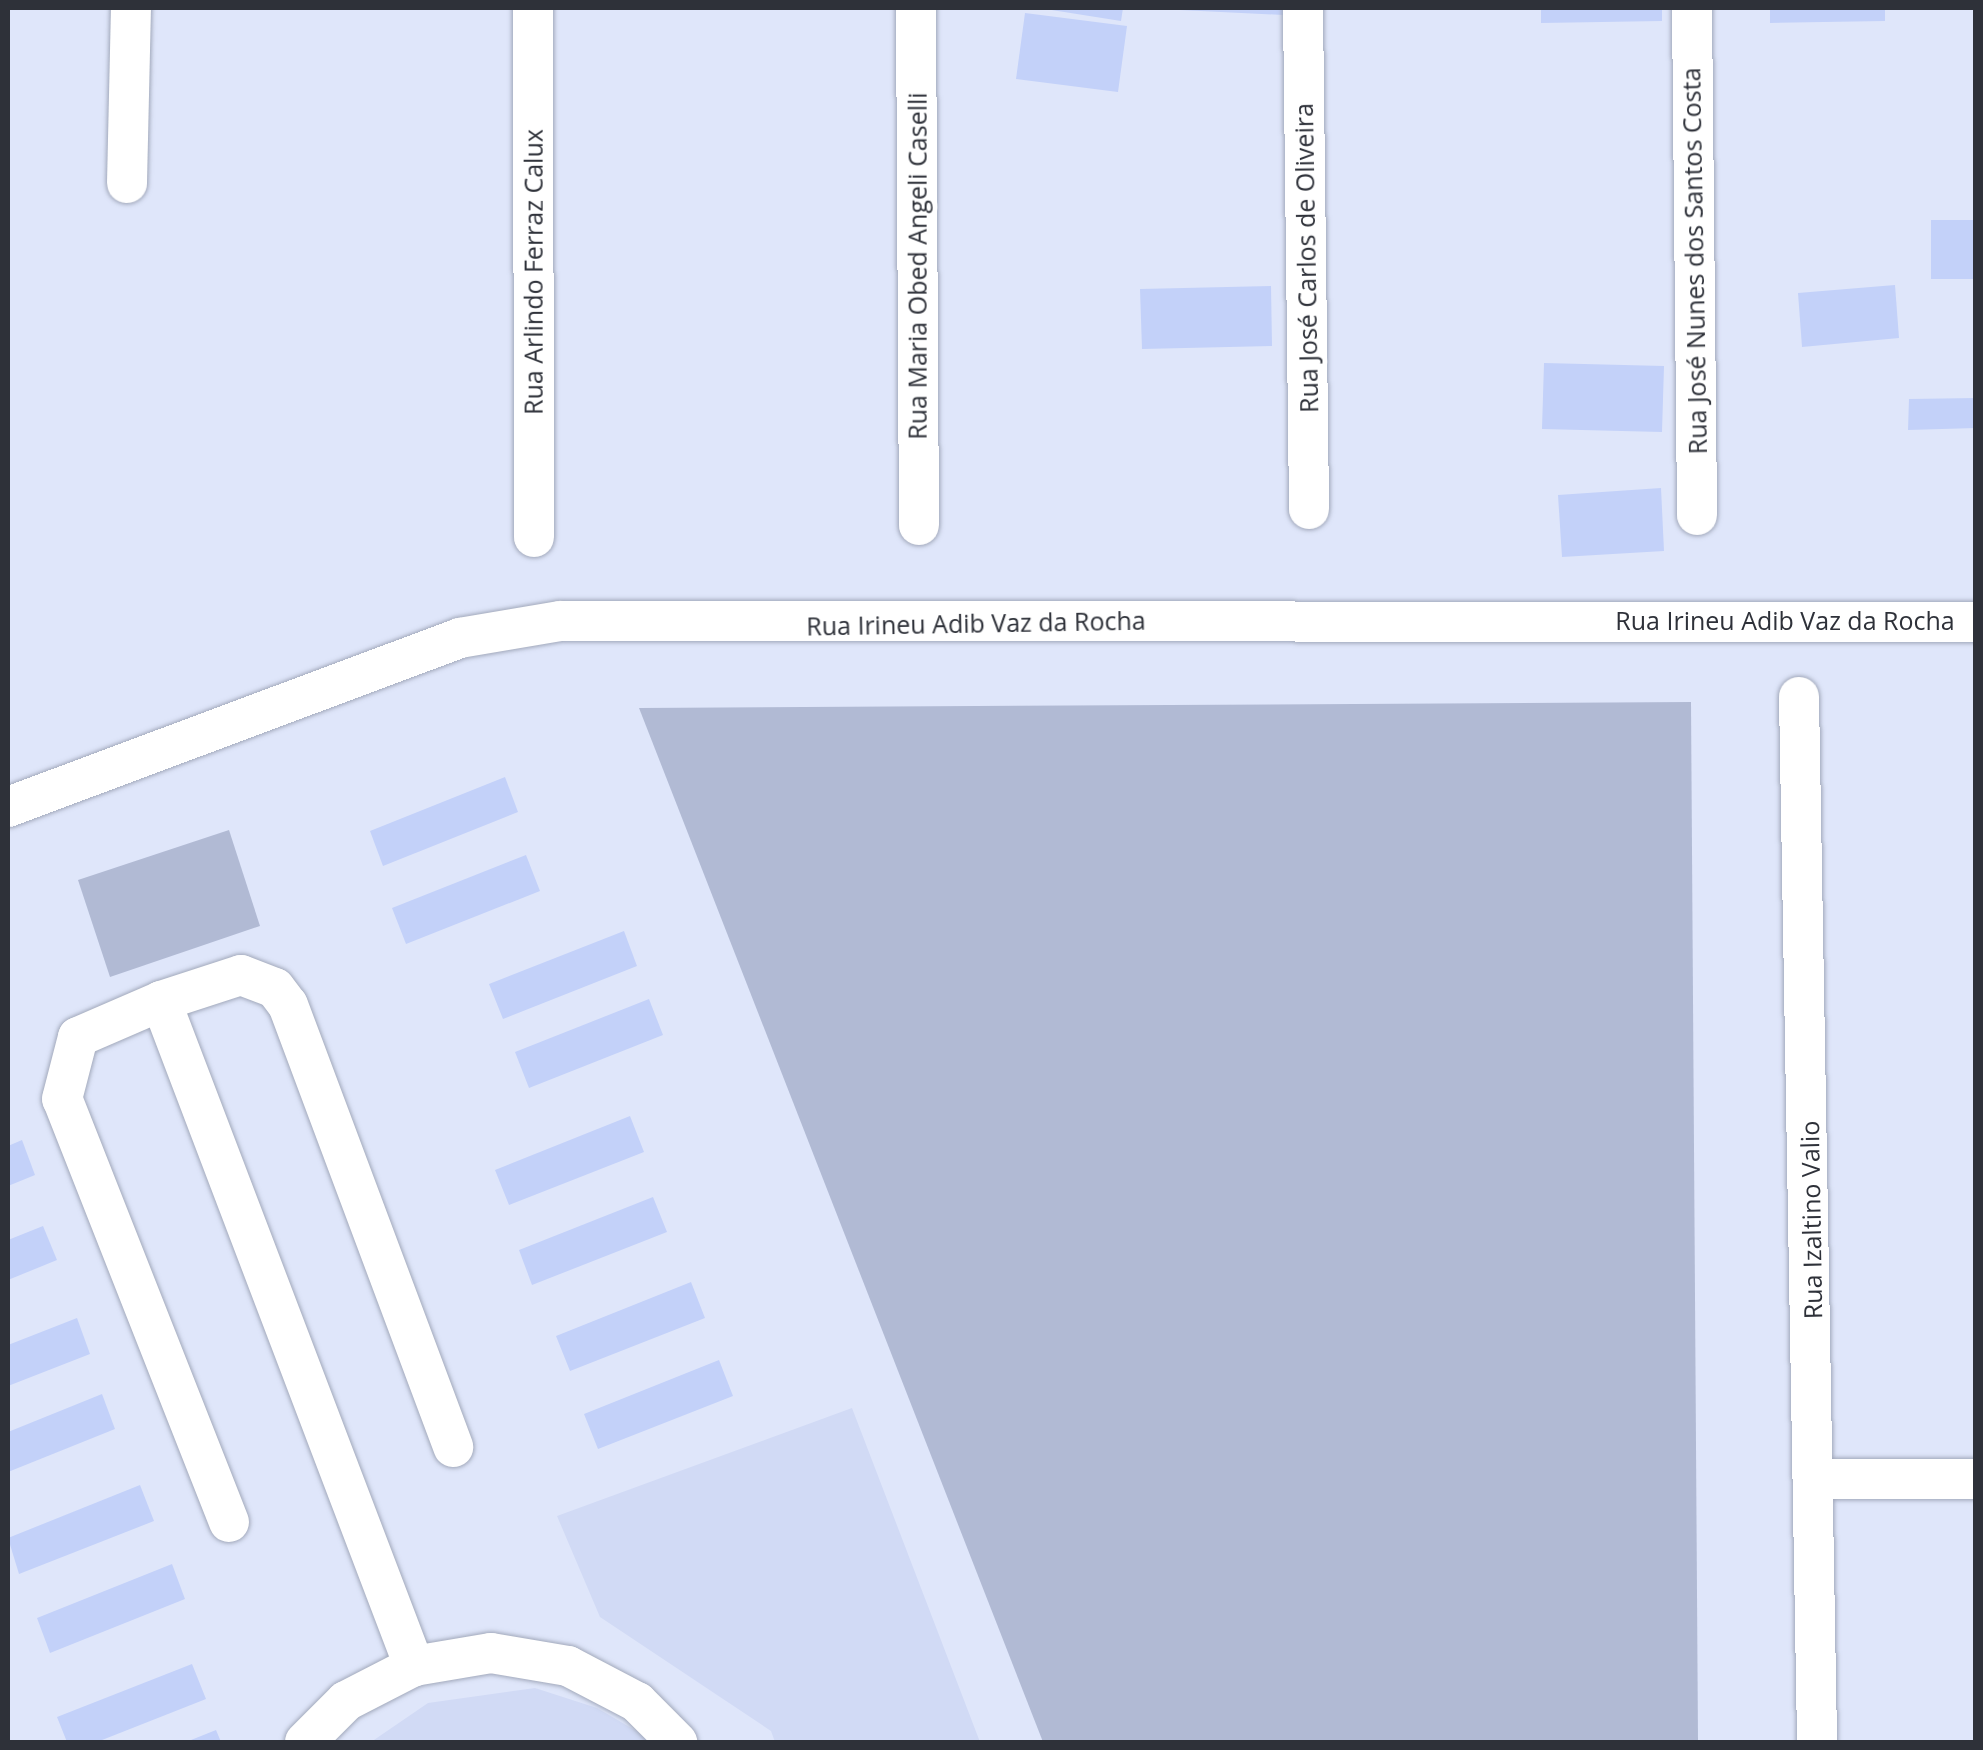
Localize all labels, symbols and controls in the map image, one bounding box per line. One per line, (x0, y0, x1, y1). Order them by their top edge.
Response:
street label: Rua José Nunes dos Santos Costa (1676, 67, 1712, 455)
street label: Rua Maria Obed Angeli Caselli (902, 92, 932, 440)
street label: Rua José Carlos de Oliveira (1288, 103, 1324, 413)
street label: Rua Arlindo Ferraz Calux (518, 129, 548, 415)
street label: Rua Irineu Adib Vaz da Rocha (806, 605, 1146, 641)
street label: Rua Irineu Adib Vaz da Rocha (1615, 605, 1955, 635)
street label: Rua Izaltino Valio (1794, 1120, 1828, 1320)

